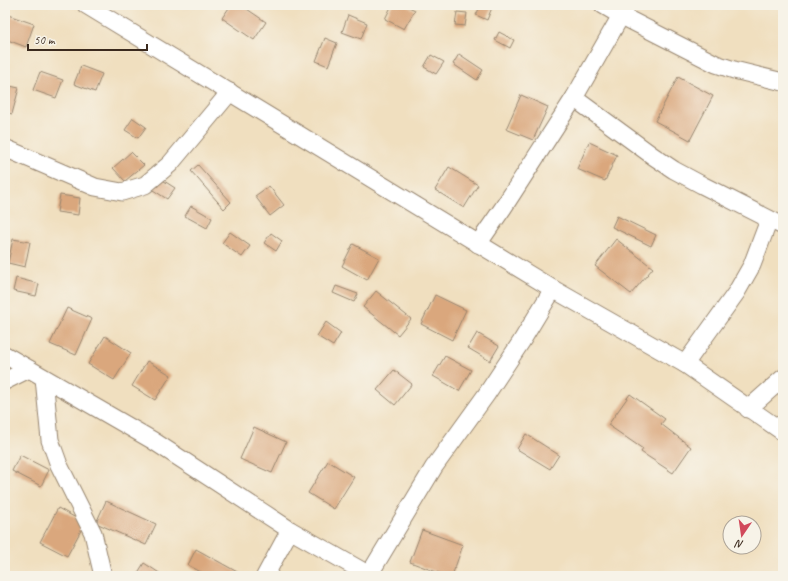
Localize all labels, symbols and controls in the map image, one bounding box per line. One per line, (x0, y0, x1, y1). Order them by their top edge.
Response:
scale bar (28, 26, 147, 52)
text: 50 m (34, 32, 56, 48)
north arrow (722, 515, 762, 555)
text: N (733, 537, 745, 552)

